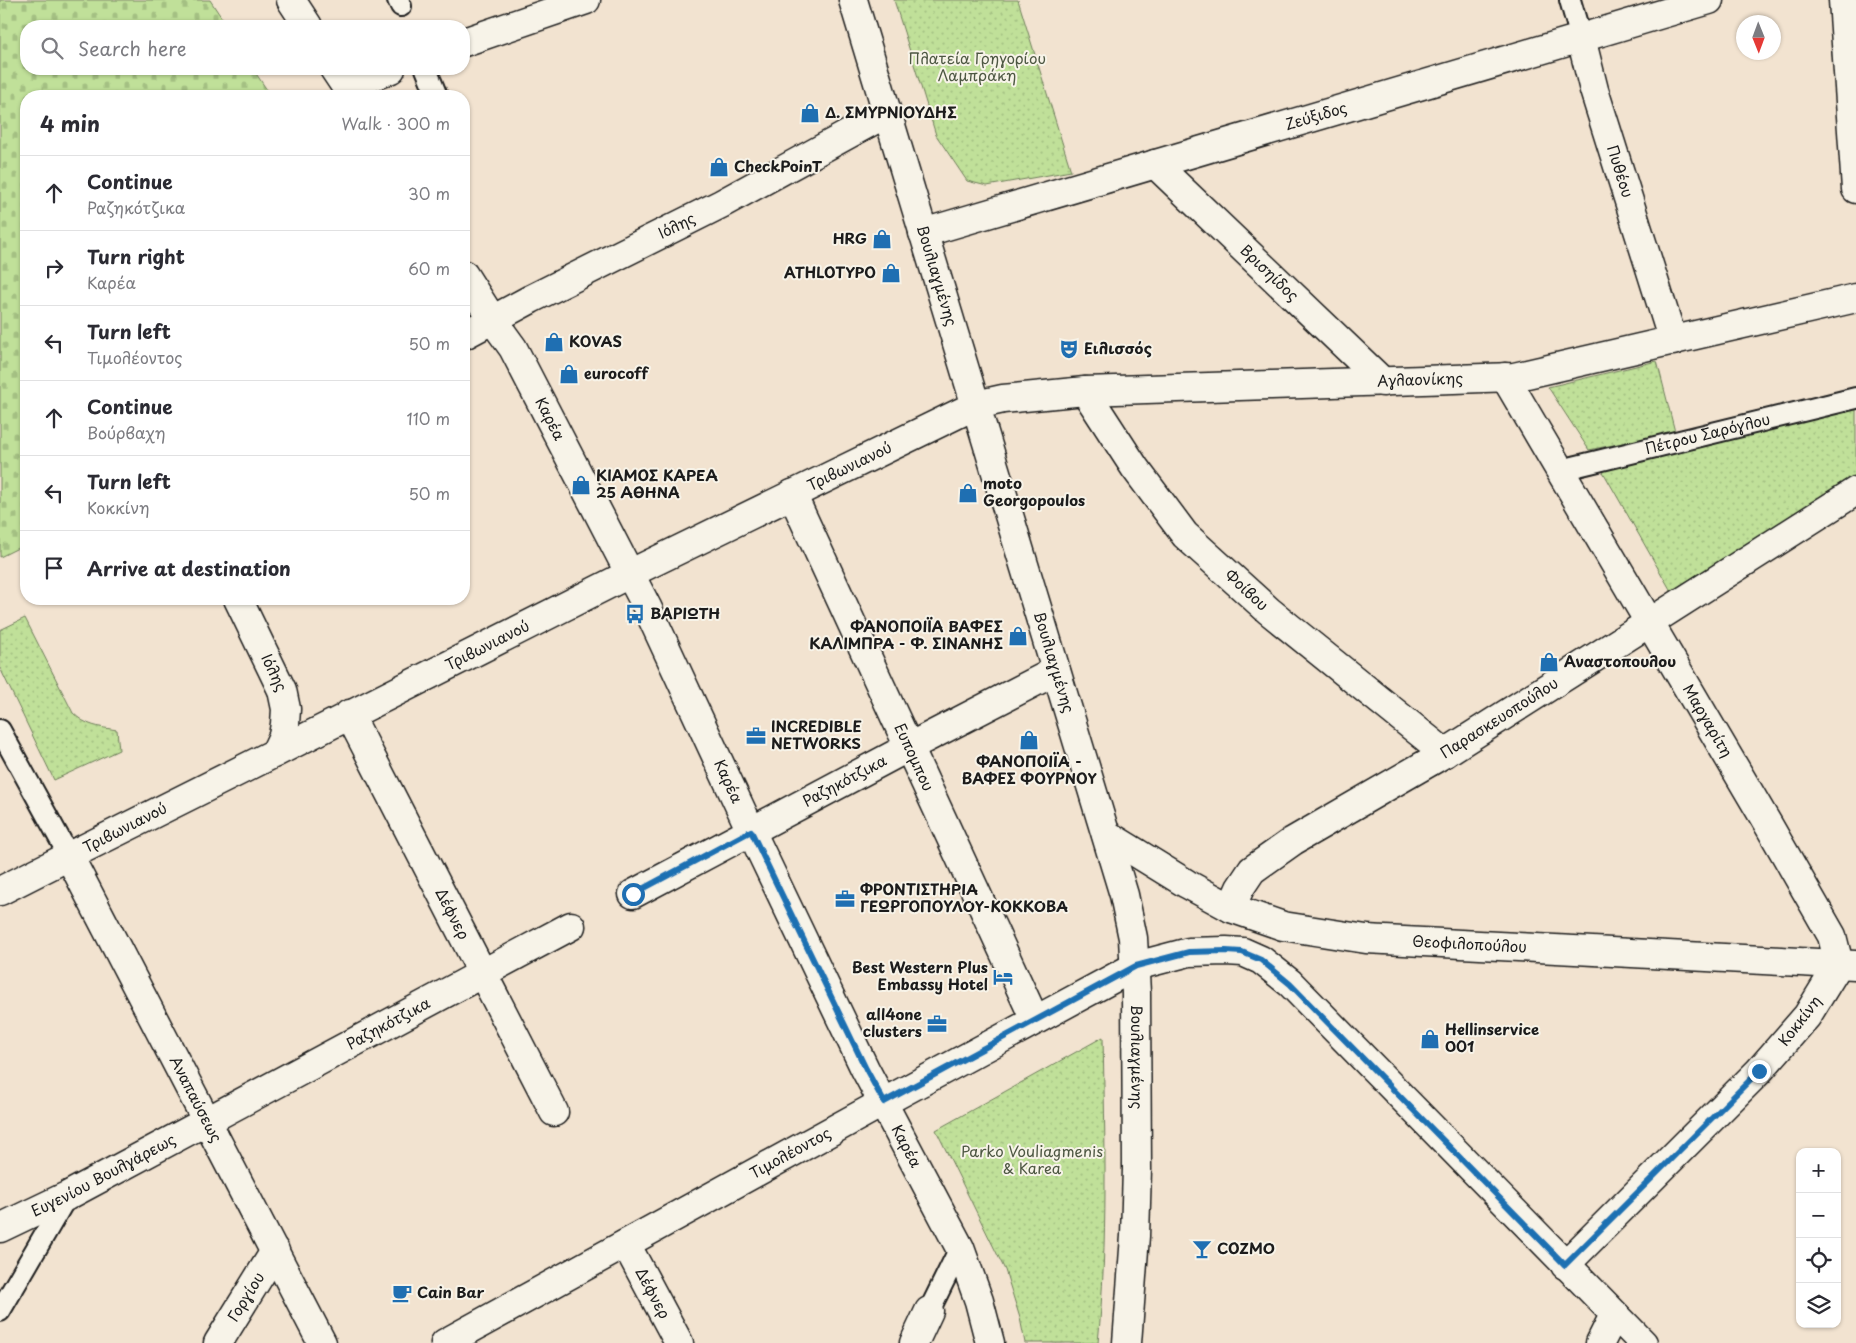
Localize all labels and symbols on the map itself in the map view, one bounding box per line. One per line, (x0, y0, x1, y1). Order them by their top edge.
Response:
north arrow (1736, 15, 1781, 60)
park label: Πλατεία Γρηγορίου Λαμπράκη (908, 46, 1046, 86)
street label: Ζεύξιδος (1282, 95, 1350, 135)
place label: Δ. ΣΜΥΡΝΙΟΥΔΗΣ (825, 100, 957, 123)
shop icon: Δ. ΣΜΥΡΝΙΟΥΔΗΣ (799, 102, 821, 124)
street label: Πυθέου (1602, 142, 1640, 200)
place label: CheckPoinT (734, 154, 823, 177)
shop icon: CheckPoinT (708, 156, 730, 178)
street label: Ιόλης (653, 206, 699, 244)
street label: Βουλιαγμένης (912, 222, 964, 329)
place label: HRG (833, 226, 867, 249)
shop icon: HRG (871, 228, 893, 250)
street label: Βρισηίδος (1236, 238, 1305, 306)
place label: ATHLOTYPO (784, 260, 876, 283)
shop icon: ATHLOTYPO (880, 262, 902, 284)
place label: KOVAS (569, 329, 622, 352)
shop icon: KOVAS (543, 331, 565, 353)
place label: Ειλισσός (1084, 336, 1152, 359)
theatre icon: Ειλισσός (1058, 338, 1080, 360)
place label: eurocoff (584, 361, 649, 384)
shop icon: eurocoff (558, 363, 580, 385)
street label: Αγλαονίκης (1377, 366, 1464, 391)
street label: Καρέα (530, 393, 572, 444)
street label: Πέτρου Σαρόγλου (1642, 406, 1772, 459)
street label: Τριβωνιανού (803, 435, 895, 496)
place label: ΚΙΑΜΟΣ ΚΑΡΕΑ 25 ΑΘΗΝΑ (596, 463, 719, 503)
place label: moto Georgopoulos (983, 471, 1085, 511)
shop icon: ΚΙΑΜΟΣ ΚΑΡΕΑ 25 ΑΘΗΝΑ (570, 474, 592, 496)
shop icon: moto Georgopoulos (957, 482, 979, 504)
street label: Φοίβου (1220, 563, 1274, 615)
place label: ΒΑΡΙΩΤΗ (650, 601, 720, 624)
bus stop icon: ΒΑΡΙΩΤΗ (624, 603, 646, 625)
street label: Βουλιαγμένης (1029, 608, 1081, 716)
street label: Τριβωνιανού (441, 613, 533, 675)
place label: ΦΑΝΟΠΟΙΪΑ ΒΑΦΕΣ ΚΑΛΙΜΠΡΑ - Φ. ΣΙΝΑΝΗΣ (809, 614, 1003, 654)
shop icon: ΦΑΝΟΠΟΙΪΑ ΒΑΦΕΣ ΚΑΛΙΜΠΡΑ - Φ. ΣΙΝΑΝΗΣ (1007, 625, 1029, 647)
place label: Αναστοπουλου (1564, 649, 1676, 672)
street label: Ιόλης (256, 650, 294, 695)
shop icon: Αναστοπουλου (1538, 651, 1560, 673)
street label: Παρασκευοπούλου (1435, 671, 1562, 763)
street label: Μαργαρίτη (1678, 679, 1739, 761)
place label: INCREDIBLE NETWORKS (771, 714, 862, 754)
street label: Ευπομπου (889, 719, 941, 794)
office icon: INCREDIBLE NETWORKS (745, 725, 767, 747)
shop icon: ΦΑΝΟΠΟΙΪΑ - ΒΑΦΕΣ ΦΟΥΡΝΟΥ (1018, 729, 1040, 751)
street label: Ραζηκότζικα (798, 748, 890, 812)
place label: ΦΑΝΟΠΟΙΪΑ - ΒΑΦΕΣ ΦΟΥΡΝΟΥ (961, 749, 1097, 789)
street label: Καρέα (709, 755, 750, 807)
street label: Τριβωνιανού (78, 796, 170, 858)
place label: ΦΡΟΝΤΙΣΤΗΡΙΑ ΓΕΩΡΓΟΠΟΥΛΟΥ-ΚΟΚΚΟΒΑ (860, 877, 1068, 917)
street label: Δέφνερ (430, 883, 476, 943)
route start (622, 883, 645, 906)
office icon: ΦΡΟΝΤΙΣΤΗΡΙΑ ΓΕΩΡΓΟΠΟΥΛΟΥ-ΚΟΚΚΟΒΑ (834, 888, 856, 910)
street label: Θεοφιλοπούλου (1412, 928, 1527, 958)
place label: Best Western Plus Embassy Hotel (852, 955, 988, 995)
hotel icon: Best Western Plus Embassy Hotel (992, 966, 1014, 988)
street label: Ραζηκότζικα (342, 990, 434, 1054)
street label: Κοκκίνη (1772, 990, 1826, 1050)
place label: all4one clusters (863, 1002, 923, 1042)
street label: Βουλιαγμένης (1126, 1004, 1150, 1110)
office icon: all4one clusters (926, 1013, 948, 1035)
place label: Hellinservice 001 (1445, 1017, 1539, 1057)
shop icon: Hellinservice 001 (1419, 1028, 1441, 1050)
street label: Αναπαύσεως (165, 1051, 229, 1146)
route end (1748, 1060, 1771, 1083)
street label: Τιμολέοντος (745, 1120, 835, 1184)
street label: Καρέα (886, 1120, 928, 1171)
street label: Ευγενίου Βουλγάρεως (27, 1127, 179, 1222)
park label: Parko Vouliagmenis & Karea (961, 1139, 1103, 1179)
place label: COZMO (1217, 1236, 1275, 1259)
bar icon: COZMO (1191, 1238, 1213, 1260)
street label: Δέφνερ (631, 1263, 677, 1322)
street label: Γοργίου (221, 1267, 269, 1326)
place label: Cain Bar (417, 1280, 485, 1303)
cafe icon: Cain Bar (391, 1282, 413, 1304)

